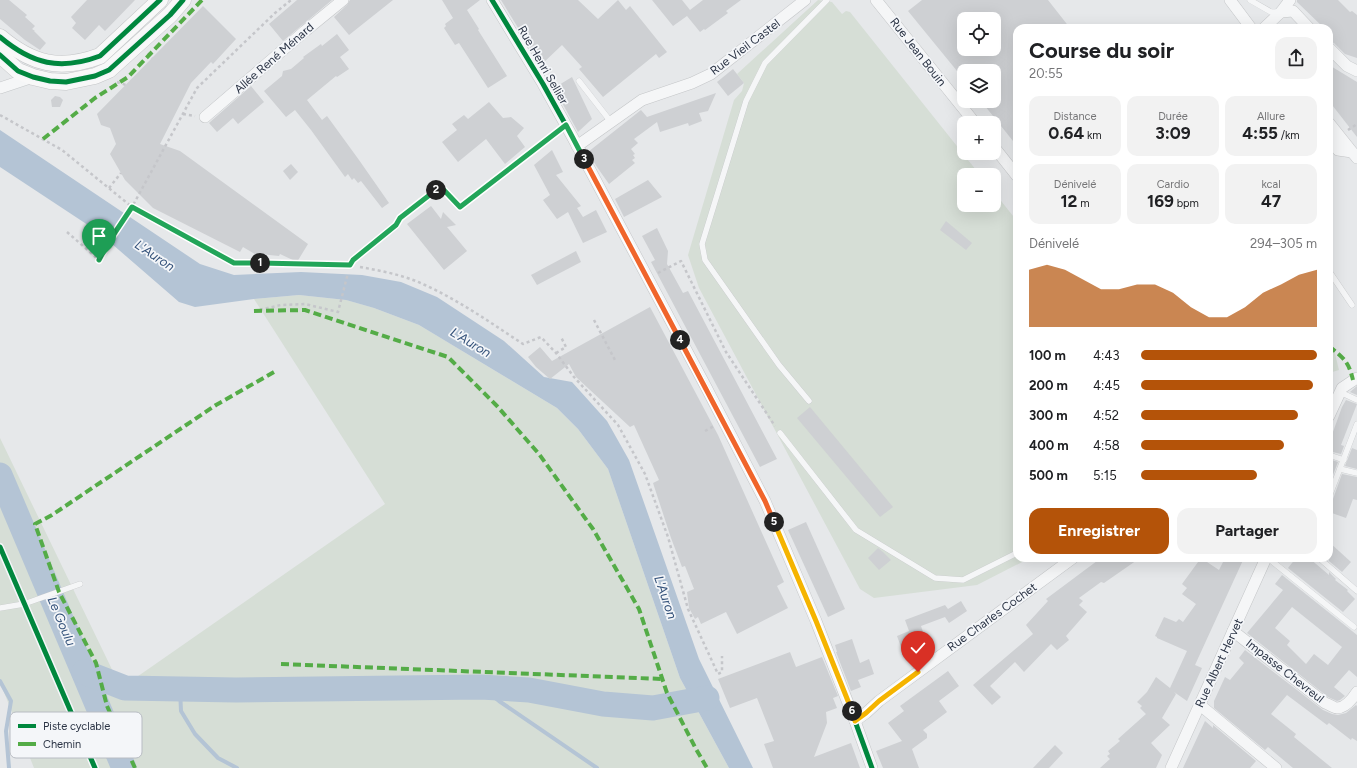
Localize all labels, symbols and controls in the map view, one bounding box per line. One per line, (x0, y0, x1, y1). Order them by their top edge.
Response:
map controls (957, 12, 1001, 212)
button: locate (957, 12, 1001, 56)
street label: Rue Jean Bouin (887, 15, 949, 89)
street label: Rue Vieil Castel (707, 16, 783, 78)
street label: Allée René Ménard (232, 20, 316, 96)
street label: Rue Henri Sellier (515, 23, 571, 107)
text: Course du soir (1029, 37, 1174, 64)
button: share (1275, 37, 1317, 79)
button: layers (957, 64, 1001, 108)
text: 20:55 (1029, 66, 1063, 81)
text: Distance (1053, 110, 1097, 123)
text: Durée (1158, 110, 1188, 123)
text: Allure (1257, 110, 1285, 123)
button: + (957, 116, 1001, 160)
text: 0.64 (1048, 123, 1084, 143)
text: 3:09 (1155, 123, 1191, 143)
text: 4:55 (1242, 123, 1278, 143)
text: km (1084, 129, 1102, 142)
text: /km (1278, 129, 1300, 142)
pin: 3 (574, 149, 594, 169)
text: 3 (581, 152, 587, 165)
button: − (957, 168, 1001, 212)
text: Dénivelé (1054, 178, 1096, 191)
text: Cardio (1157, 178, 1189, 191)
text: kcal (1261, 178, 1281, 191)
pin: 2 (426, 180, 446, 200)
text: 2 (433, 183, 439, 196)
text: 12 (1060, 191, 1077, 211)
text: 169 (1147, 191, 1174, 211)
text: 47 (1261, 191, 1281, 211)
text: m (1077, 197, 1090, 210)
text: bpm (1174, 197, 1199, 210)
pin (82, 219, 116, 260)
icon: arrive (88, 225, 110, 247)
text: Dénivelé (1029, 236, 1079, 251)
text: 294–305 m (1250, 236, 1317, 251)
water label: L'Auron (132, 237, 177, 274)
pin: 1 (250, 253, 270, 273)
text: 1 (258, 256, 262, 269)
water label: L'Auron (448, 324, 494, 360)
pin: 4 (670, 330, 690, 350)
text: 4 (677, 333, 683, 346)
text: 100 m (1029, 348, 1066, 363)
text: 4:43 (1093, 348, 1120, 363)
text: 200 m (1029, 378, 1068, 393)
text: 4:45 (1093, 378, 1120, 393)
text: 300 m (1029, 408, 1068, 423)
text: 4:52 (1093, 408, 1119, 423)
text: 400 m (1029, 438, 1069, 453)
text: 4:58 (1093, 438, 1120, 453)
text: 500 m (1029, 468, 1068, 483)
text: 5:15 (1093, 468, 1117, 483)
button: Enregistrer (1029, 508, 1169, 554)
button: Partager (1177, 508, 1317, 554)
pin: 5 (764, 512, 784, 532)
text: 5 (771, 515, 777, 528)
water label: L'Auron (651, 574, 680, 621)
street label: Rue Charles Cochet (945, 580, 1040, 654)
water label: Le Goulu (44, 594, 79, 648)
street label: Rue Albert Hervet (1192, 616, 1246, 710)
pin (901, 631, 935, 672)
street label: Impasse Chevreul (1243, 636, 1327, 706)
icon: check (907, 637, 929, 659)
pin: 6 (842, 701, 862, 721)
text: 6 (849, 704, 855, 717)
legend (10, 712, 142, 758)
text: Piste cyclable (43, 720, 110, 733)
text: Chemin (43, 738, 81, 751)

